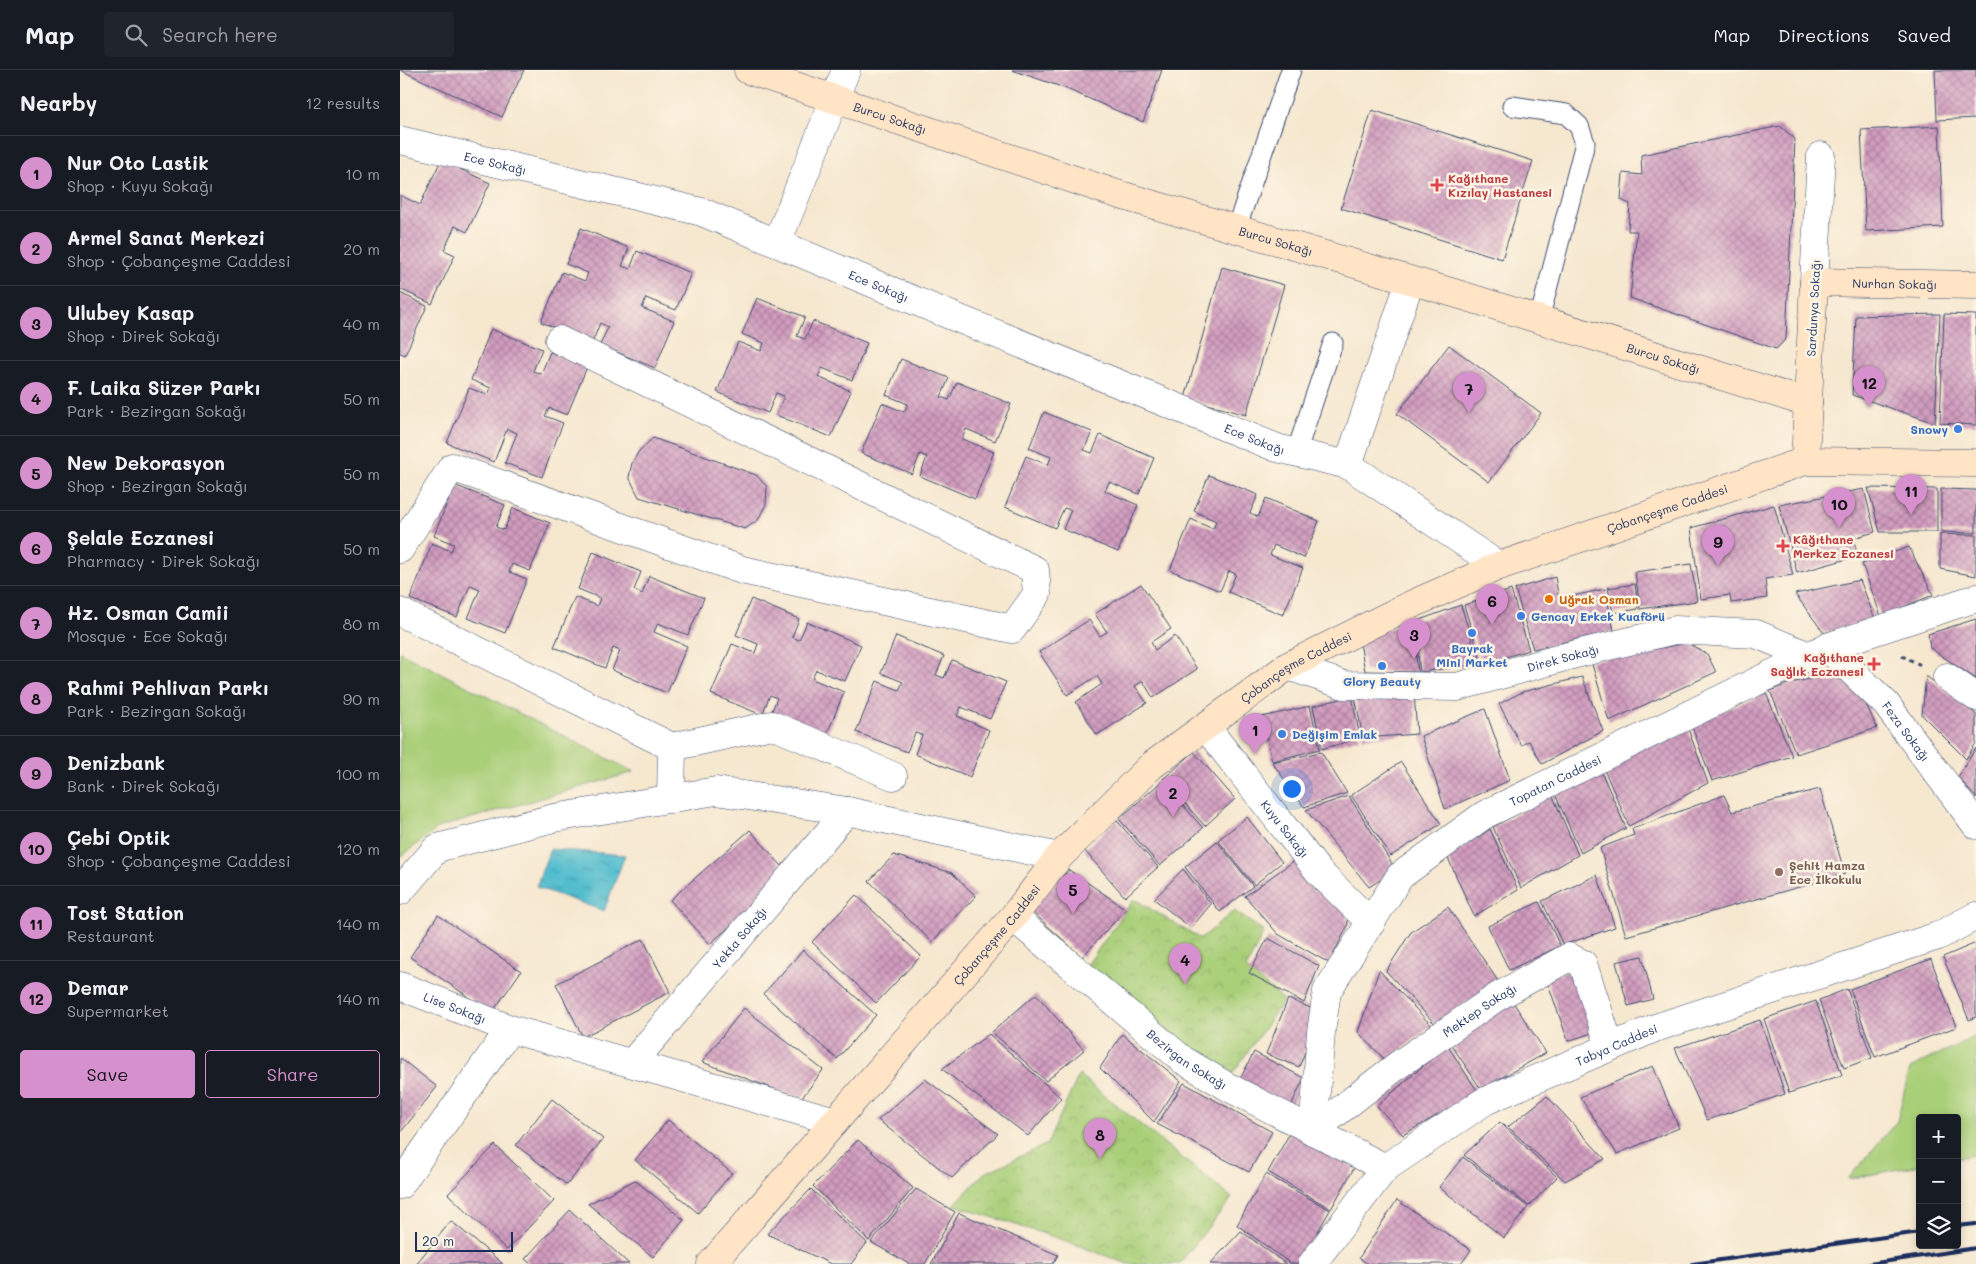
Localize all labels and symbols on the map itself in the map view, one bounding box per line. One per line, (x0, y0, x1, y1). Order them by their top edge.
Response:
street label: Burcu Sokağı (852, 98, 929, 137)
street label: Ece Sokağı (462, 148, 528, 178)
place label: Kağıthane Kızılay Hastanesi (1448, 170, 1552, 200)
marker: Kağıthane Kızılay Hastanesi (1430, 178, 1444, 192)
street label: Burcu Sokağı (1237, 222, 1315, 259)
street label: Sardunya Sokağı (1802, 259, 1824, 357)
street label: Ece Sokağı (846, 266, 911, 305)
street label: Nurhan Sokağı (1852, 275, 1937, 292)
street label: Burcu Sokağı (1625, 339, 1702, 377)
pin: 12 (1853, 366, 1885, 407)
pin: 7 (1453, 372, 1485, 413)
street label: Ece Sokağı (1222, 420, 1286, 458)
place label: Snowy (1911, 421, 1948, 437)
marker: Snowy (1952, 423, 1964, 435)
pin: 11 (1895, 474, 1927, 515)
street label: Çobançeşme Caddesi (1605, 480, 1730, 536)
pin: 10 (1823, 487, 1855, 528)
pin: 9 (1702, 525, 1734, 566)
place label: Kâğıthane Merkez Eczanesi (1793, 531, 1894, 561)
marker: Kâğıthane Merkez Eczanesi (1777, 540, 1789, 552)
pin: 6 (1476, 584, 1508, 625)
place label: Uğrak Osman (1559, 591, 1639, 607)
marker: Uğrak Osman (1543, 593, 1555, 605)
place label: Gencay Erkek Kuaförü (1531, 608, 1665, 624)
marker: Gencay Erkek Kuaförü (1515, 610, 1527, 622)
pin: 3 (1398, 618, 1430, 659)
marker: Bayrak Mini Market (1466, 627, 1478, 639)
street label: Çobançeşme Caddesi (1237, 628, 1354, 706)
place label: Bayrak Mini Market (1436, 640, 1508, 670)
street label: Direk Sokağı (1525, 641, 1601, 675)
place label: Kağıthane Sağlık Eczanesi (1771, 649, 1864, 679)
marker: Kağıthane Sağlık Eczanesi (1868, 658, 1880, 670)
marker: Glory Beauty (1376, 660, 1388, 672)
place label: Glory Beauty (1343, 673, 1422, 689)
street label: Feza Sokağı (1879, 698, 1934, 764)
pin: 1 (1239, 713, 1271, 754)
place label: Değişim Emlak (1292, 726, 1377, 743)
marker: Değişim Emlak (1276, 728, 1288, 740)
street label: Topatan Caddesi (1507, 751, 1604, 809)
pin: 2 (1157, 776, 1189, 817)
your location (1279, 776, 1305, 802)
street label: Kuyu Sokağı (1258, 797, 1313, 861)
place label: Şehit Hamza Ece İlkokulu (1789, 857, 1865, 887)
marker: Şehit Hamza Ece İlkokulu (1773, 866, 1785, 878)
pin: 5 (1057, 873, 1089, 914)
street label: Çobançeşme Caddesi (950, 881, 1043, 988)
street label: Yekta Sokağı (708, 903, 770, 972)
pin: 4 (1169, 943, 1201, 984)
street label: Mektep Sokağı (1439, 980, 1519, 1040)
street label: Lise Sokağı (421, 988, 488, 1027)
street label: Tabya Caddesi (1573, 1020, 1659, 1069)
street label: Bezirgan Sokağı (1144, 1025, 1230, 1093)
pin: 8 (1084, 1118, 1116, 1159)
scale bar (415, 1229, 512, 1252)

